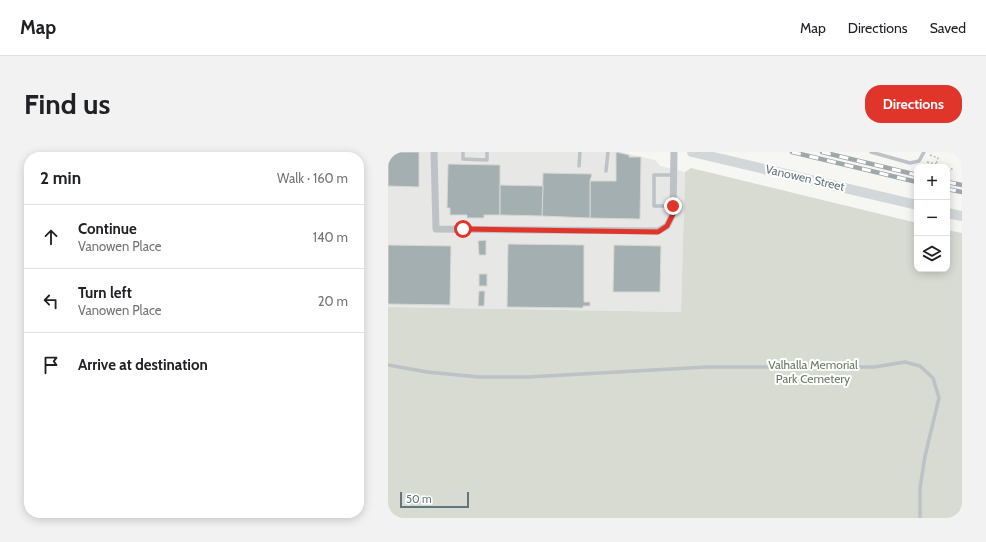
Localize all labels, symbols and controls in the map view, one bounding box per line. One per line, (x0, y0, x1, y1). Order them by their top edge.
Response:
text: Map (20, 16, 56, 39)
text: Map (800, 19, 826, 37)
text: Directions (848, 19, 908, 37)
text: Saved (930, 19, 966, 37)
button: Directions (865, 85, 962, 123)
text: Find us (24, 87, 110, 121)
street label: Vanowen Street (764, 161, 846, 194)
map controls (914, 164, 950, 272)
button: + (914, 164, 950, 200)
text: 2 min (40, 168, 81, 188)
text: Walk · 160 m (277, 170, 348, 186)
route end (664, 197, 682, 215)
button: − (914, 200, 950, 236)
text: Continue (78, 220, 137, 238)
route start (454, 220, 472, 238)
icon: ahead (40, 226, 62, 248)
text: 140 m (313, 229, 348, 245)
button: layers (914, 236, 950, 272)
text: Vanowen Place (78, 238, 161, 254)
text: Turn left (78, 284, 132, 302)
icon: left (40, 290, 62, 312)
text: 20 m (318, 293, 348, 309)
text: Vanowen Place (78, 302, 161, 318)
icon: arrive (40, 354, 62, 376)
text: Arrive at destination (78, 356, 208, 374)
park label: Valhalla Memorial Park Cemetery (768, 357, 858, 386)
scale bar (400, 490, 469, 509)
text: 50 m (406, 492, 432, 506)

